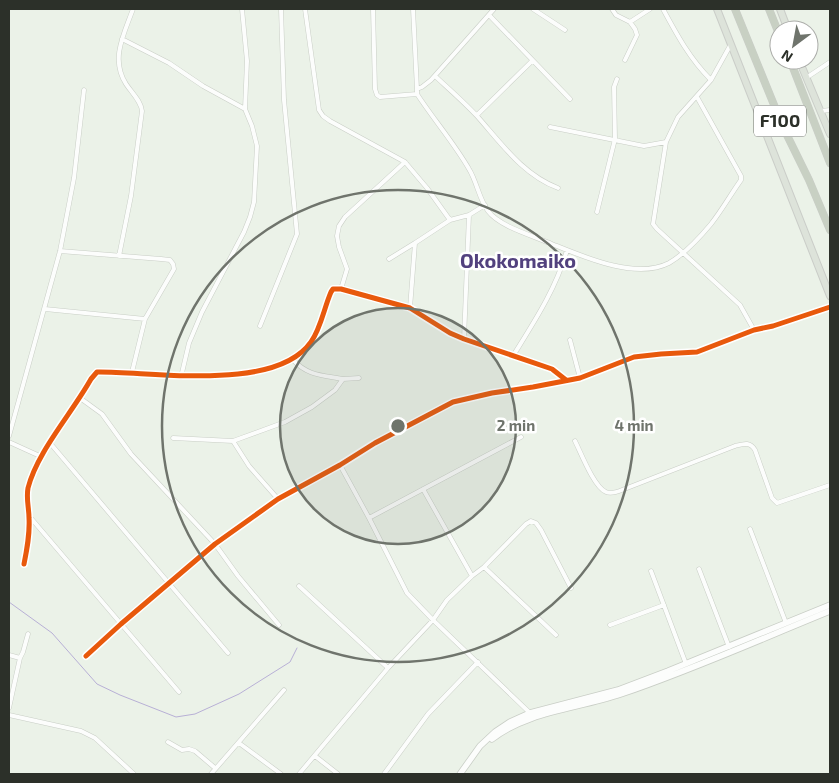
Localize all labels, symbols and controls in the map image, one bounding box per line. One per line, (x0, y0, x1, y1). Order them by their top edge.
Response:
north arrow (769, 20, 819, 70)
text: N (778, 47, 796, 66)
road number: F100 (754, 105, 806, 136)
district label: Okokomaiko (460, 248, 576, 272)
text: 2 min (497, 416, 535, 434)
text: 4 min (614, 416, 654, 434)
centre of rings (389, 417, 407, 435)

